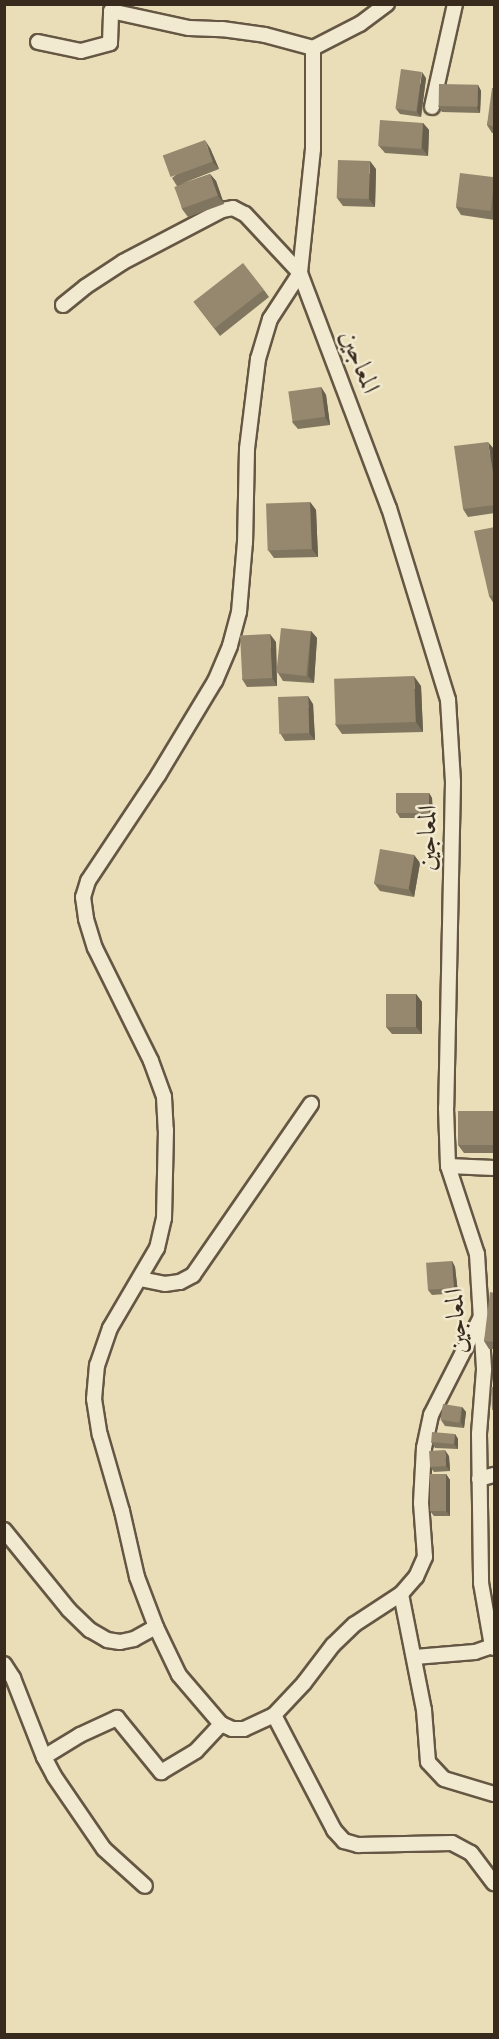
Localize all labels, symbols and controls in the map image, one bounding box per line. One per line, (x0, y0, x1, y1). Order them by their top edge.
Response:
street label: المعاجين (332, 326, 386, 398)
street label: المعاجين (412, 805, 444, 871)
street label: المعاجين (439, 1287, 475, 1355)

